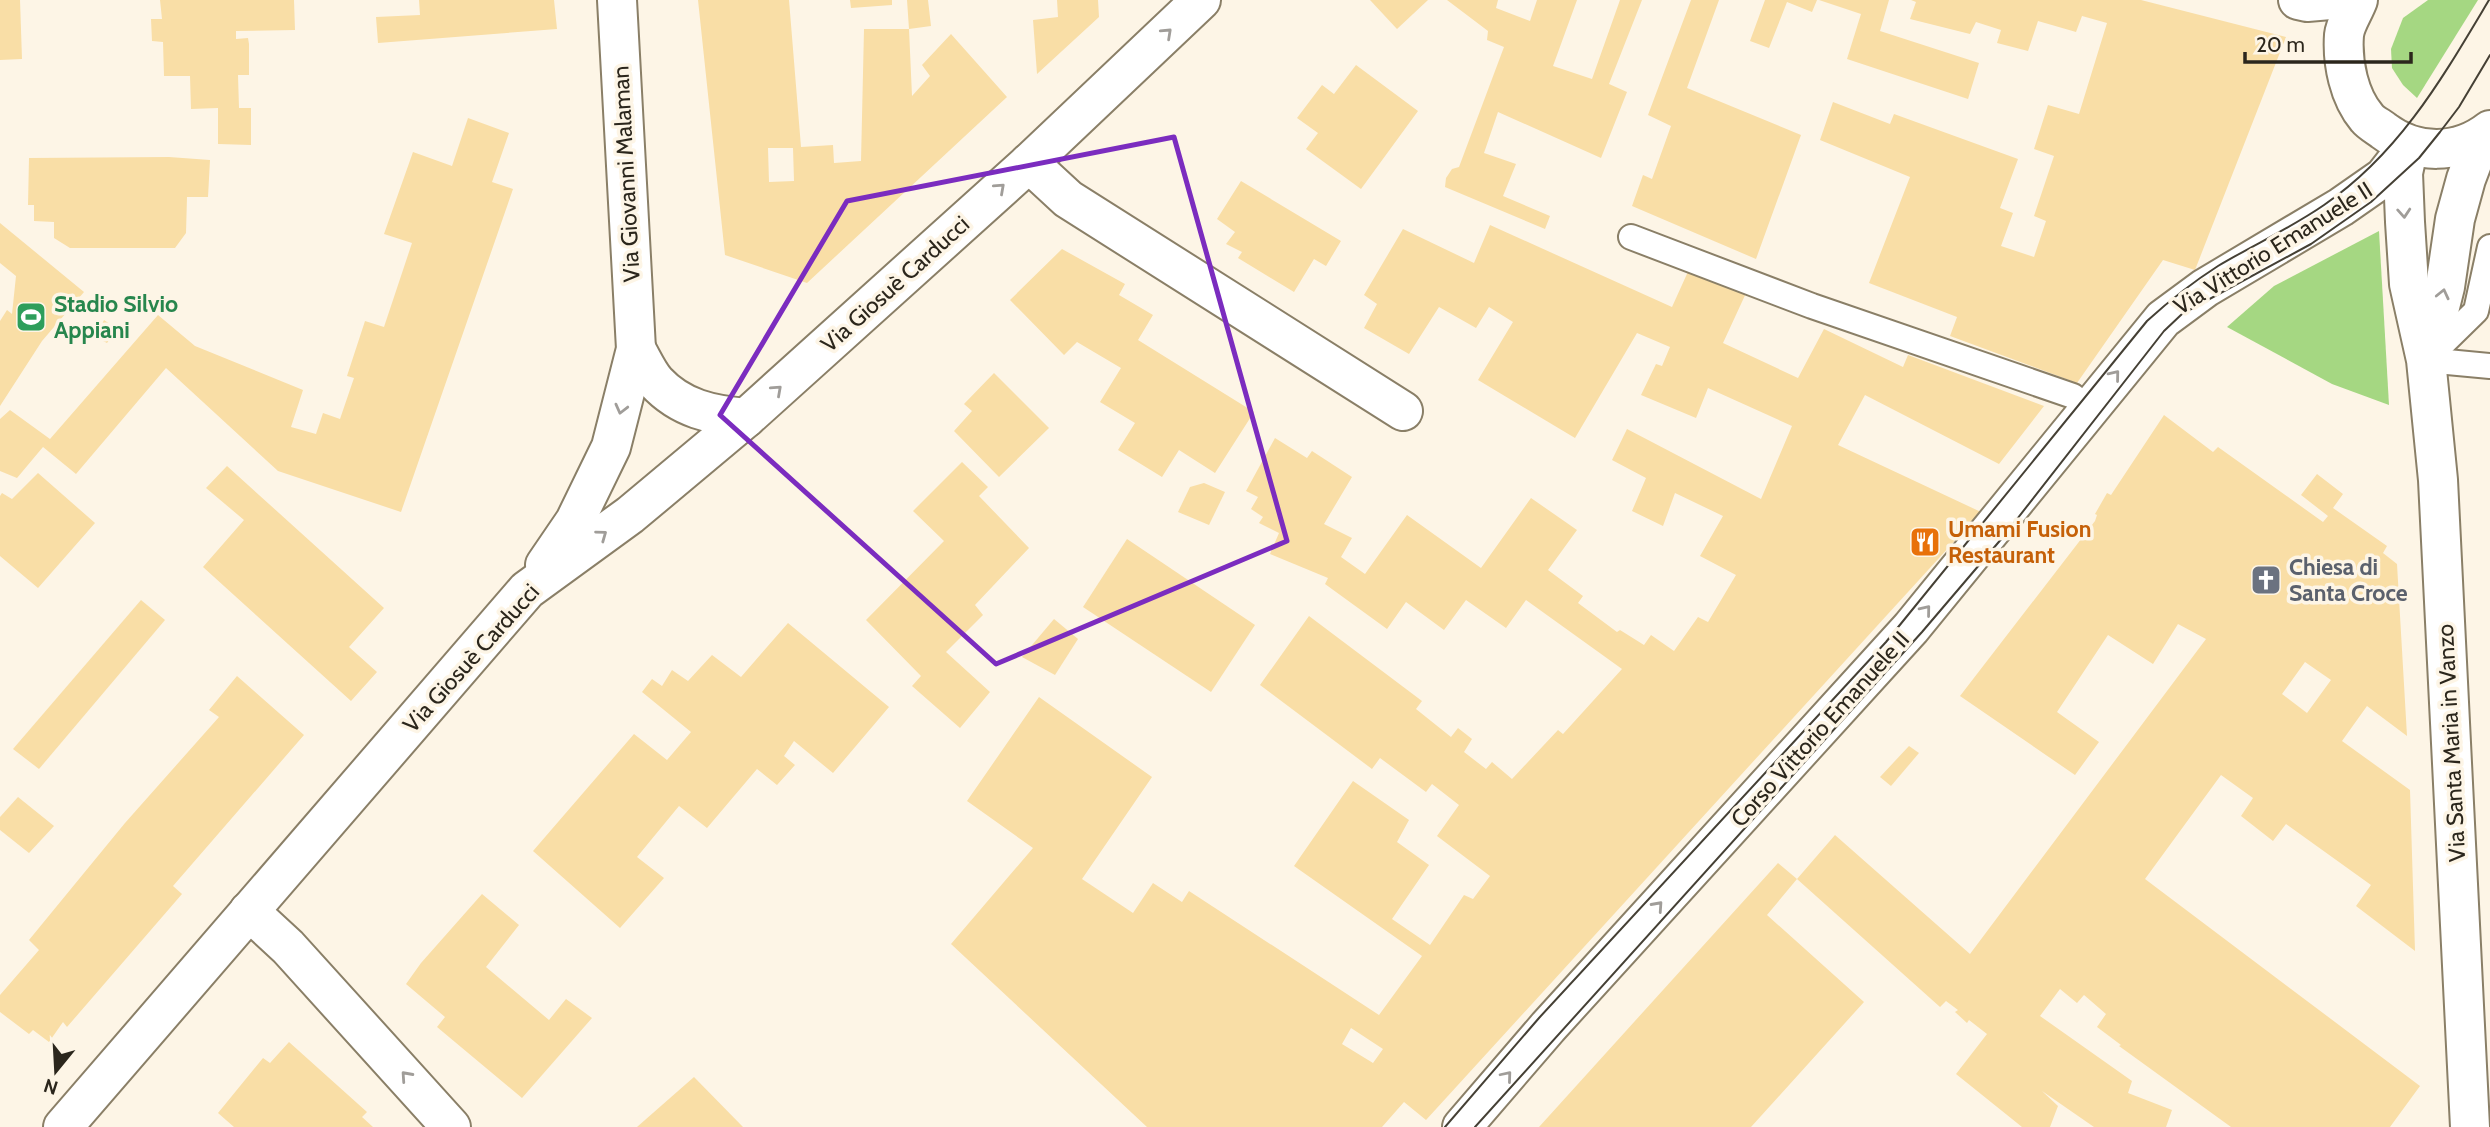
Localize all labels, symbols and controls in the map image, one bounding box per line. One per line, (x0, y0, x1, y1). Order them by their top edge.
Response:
scale bar (2245, 21, 2411, 65)
one-way arrow (1159, 28, 1172, 41)
text: 20 m (2256, 32, 2305, 57)
street label: Via Giovanni Malaman (606, 65, 646, 283)
street label: Via Vittorio Emanuele II (2169, 176, 2377, 320)
one-way arrow (992, 184, 1005, 196)
one-way arrow (2396, 207, 2411, 218)
street label: Via Giosuè Carducci (815, 210, 975, 358)
one-way arrow (2435, 288, 2449, 300)
place label: Stadio Silvio Appiani (54, 290, 178, 344)
sports icon: Stadio Silvio Appiani (14, 300, 48, 334)
one-way arrow (2107, 371, 2119, 384)
one-way arrow (769, 386, 782, 398)
one-way arrow (615, 403, 629, 415)
place label: Umami Fusion Restaurant (1948, 515, 2091, 569)
restaurant icon: Umami Fusion Restaurant (1908, 525, 1942, 559)
one-way arrow (594, 531, 607, 543)
place label: Chiesa di Santa Croce (2289, 553, 2408, 607)
church icon: Chiesa di Santa Croce (2249, 563, 2283, 597)
street label: Via Giosuè Carducci (397, 578, 545, 738)
one-way arrow (1918, 605, 1931, 617)
street label: Via Santa Maria in Vanzo (2431, 623, 2471, 863)
street label: Corso Vittorio Emanuele II (1725, 625, 1915, 833)
one-way arrow (1650, 901, 1663, 914)
north arrow (21, 1036, 91, 1106)
one-way arrow (401, 1071, 414, 1084)
one-way arrow (1499, 1071, 1512, 1083)
text: N (41, 1074, 61, 1100)

